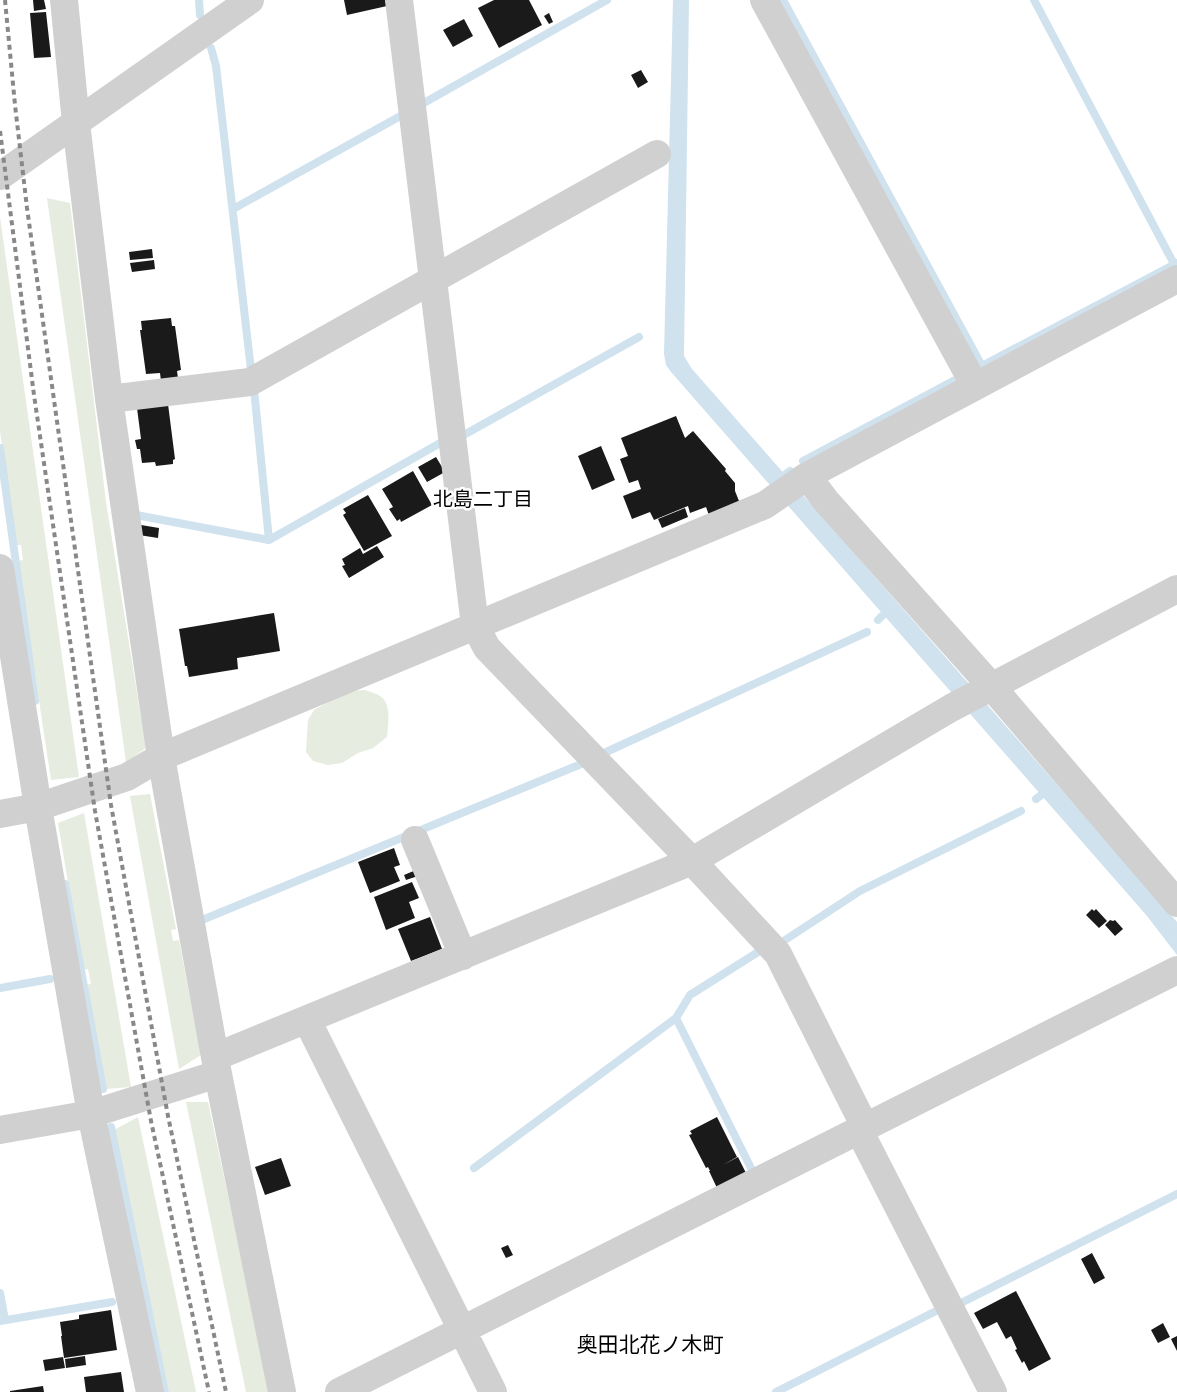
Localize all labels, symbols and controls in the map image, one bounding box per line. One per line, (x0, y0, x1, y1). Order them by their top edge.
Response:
district label: 北島二丁目 (433, 485, 533, 514)
district label: 奥田北花ノ木町 (577, 1330, 724, 1360)

